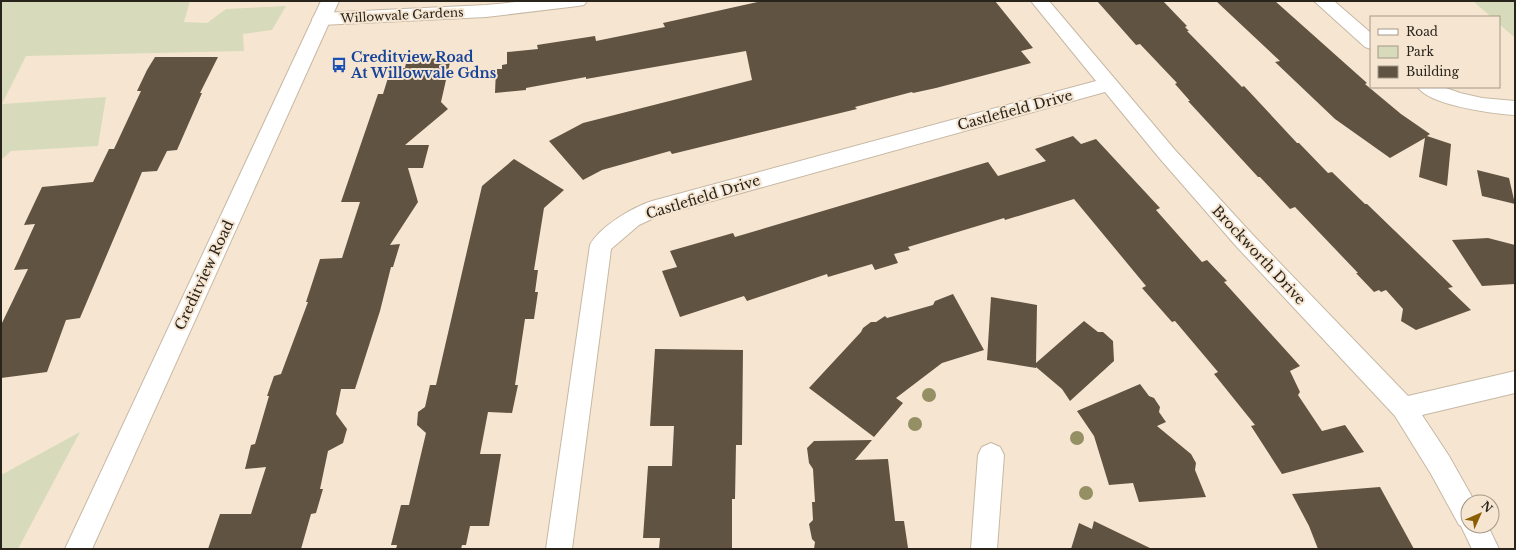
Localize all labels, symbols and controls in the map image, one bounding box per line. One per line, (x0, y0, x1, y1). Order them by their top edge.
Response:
street label: Willowvale Gardens (339, 4, 464, 26)
legend (1370, 16, 1500, 88)
text: Road (1406, 24, 1438, 39)
text: Park (1406, 44, 1434, 59)
place label: Creditview Road At Willowvale Gdns (350, 48, 497, 82)
bus stop icon: Creditview Road At Willowvale Gdns (330, 56, 348, 74)
text: Building (1406, 64, 1460, 79)
street label: Castlefield Drive (955, 86, 1075, 134)
street label: Castlefield Drive (644, 171, 762, 223)
street label: Brockworth Drive (1208, 202, 1310, 308)
street label: Creditview Road (171, 217, 238, 333)
north arrow (1460, 494, 1500, 534)
text: N (1478, 498, 1496, 516)

